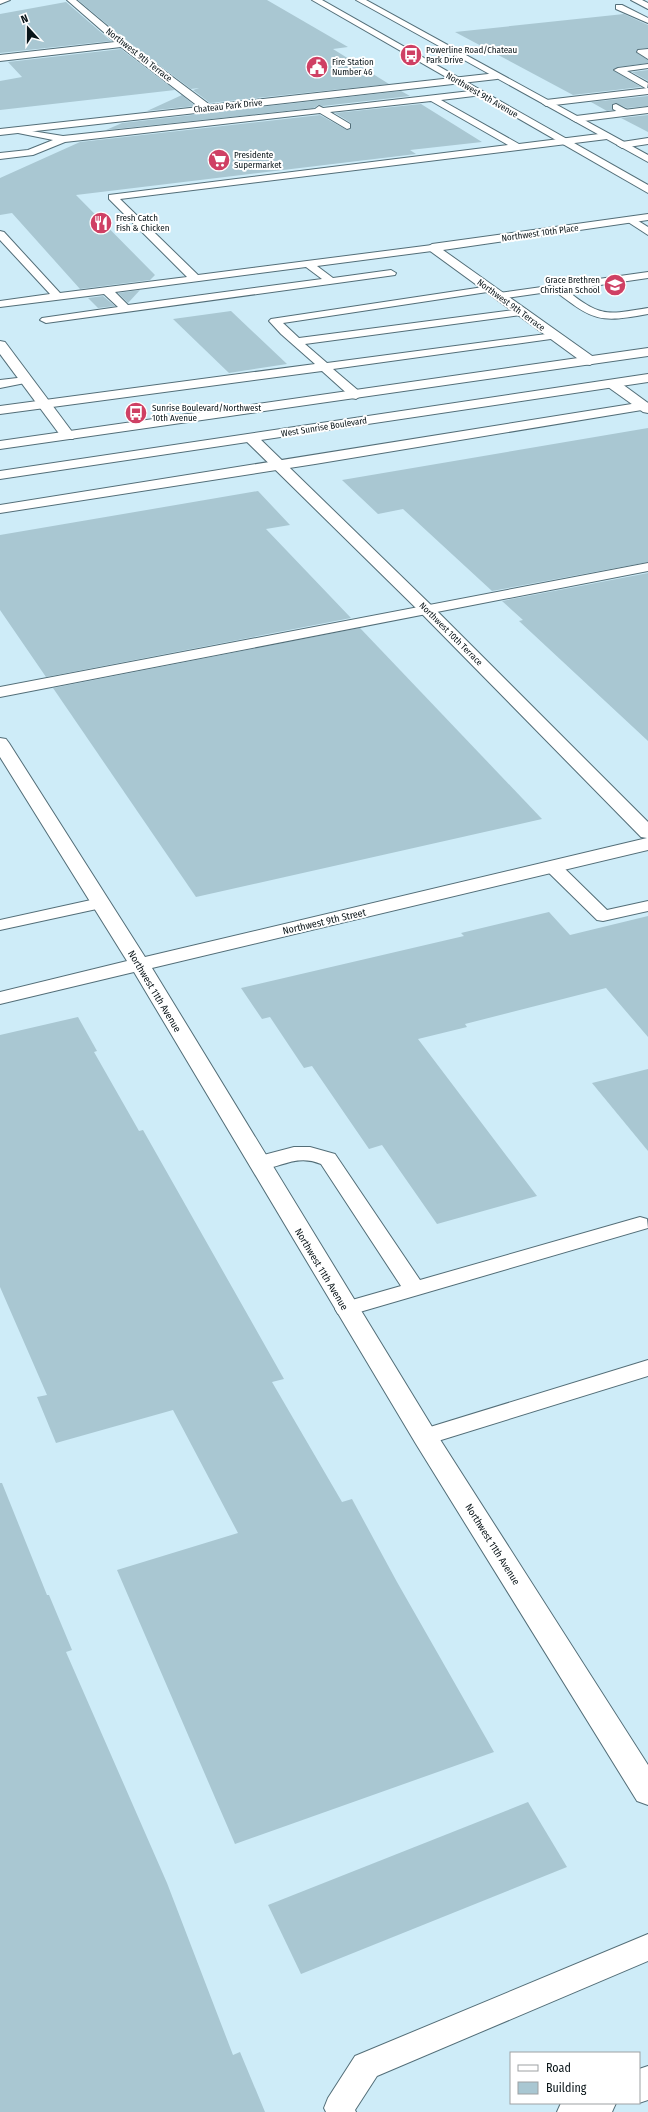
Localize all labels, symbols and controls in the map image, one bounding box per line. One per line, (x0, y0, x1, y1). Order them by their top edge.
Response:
north arrow (8, 8, 48, 48)
text: N (19, 12, 30, 26)
street label: Northwest 9th Terrace (104, 26, 174, 84)
bus stop icon: Powerline Road/Chateau Park Drive (398, 42, 424, 68)
place label: Powerline Road/Chateau Park Drive (426, 45, 517, 65)
public building icon: Fire Station Number 46 (304, 54, 330, 80)
place label: Fire Station Number 46 (332, 57, 374, 77)
street label: Northwest 9th Avenue (444, 70, 520, 120)
street label: Chateau Park Drive (193, 97, 263, 115)
supermarket icon: Presidente Supermarket (206, 147, 232, 173)
place label: Presidente Supermarket (234, 150, 282, 170)
restaurant icon: Fresh Catch Fish & Chicken (88, 210, 114, 236)
place label: Fresh Catch Fish & Chicken (116, 213, 170, 233)
street label: Northwest 10th Place (501, 223, 580, 243)
school or university icon: Grace Brethren Christian School (602, 272, 628, 298)
place label: Grace Brethren Christian School (540, 275, 601, 295)
street label: Northwest 9th Terrace (475, 277, 547, 333)
bus stop icon: Sunrise Boulevard/Northwest 10th Avenue (123, 400, 149, 426)
place label: Sunrise Boulevard/Northwest 10th Avenue (152, 403, 261, 423)
street label: West Sunrise Boulevard (280, 415, 368, 439)
street label: Northwest 10th Terrace (417, 600, 485, 668)
street label: Northwest 9th Street (281, 906, 368, 937)
street label: Northwest 11th Avenue (125, 948, 183, 1035)
street label: Northwest 11th Avenue (292, 1226, 350, 1313)
street label: Northwest 11th Avenue (462, 1502, 522, 1587)
legend (510, 2052, 640, 2104)
text: Road (546, 2061, 571, 2075)
text: Building (546, 2081, 587, 2095)

